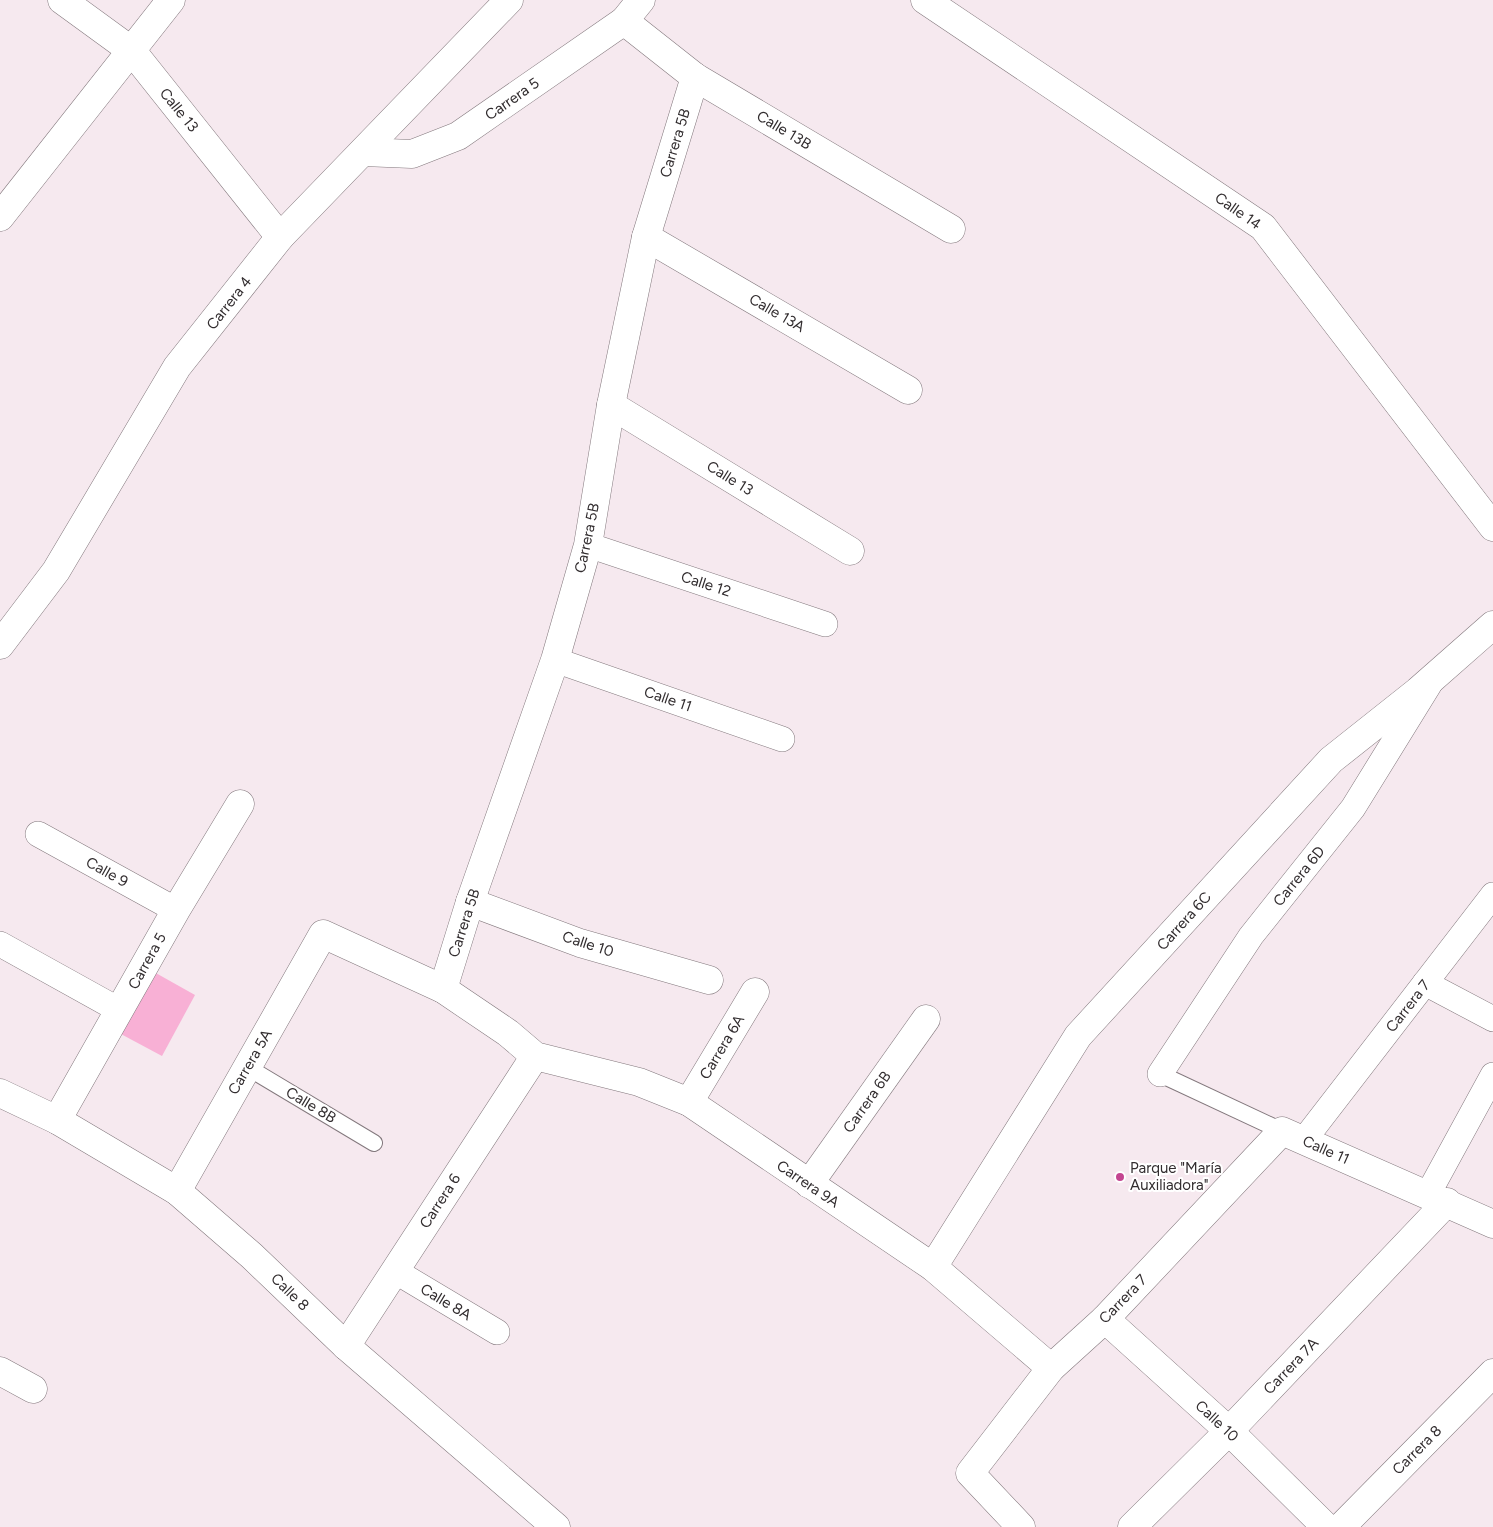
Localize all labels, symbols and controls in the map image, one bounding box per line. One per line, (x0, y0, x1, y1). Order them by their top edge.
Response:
street label: Carrera 5 (482, 74, 542, 124)
street label: Calle 13 (156, 84, 202, 136)
street label: Carrera 5B (656, 106, 694, 180)
street label: Calle 13B (753, 107, 815, 153)
street label: Calle 14 (1211, 189, 1265, 233)
street label: Carrera 4 (203, 273, 255, 333)
street label: Calle 13A (746, 290, 808, 336)
street label: Calle 13 (703, 457, 757, 499)
street label: Carrera 5B (571, 501, 603, 575)
street label: Calle 12 (679, 567, 733, 601)
street label: Calle 11 (642, 682, 694, 716)
street label: Carrera 6D (1269, 842, 1329, 910)
street label: Calle 9 (83, 853, 131, 891)
street label: Carrera 5B (444, 886, 484, 960)
street label: Carrera 6C (1153, 888, 1215, 954)
street label: Calle 10 (560, 927, 616, 961)
street label: Carrera 5 (124, 930, 170, 992)
street label: Carrera 7 (1382, 976, 1434, 1036)
street label: Carrera 6A (696, 1012, 748, 1082)
street label: Carrera 5A (224, 1026, 276, 1098)
street label: Carrera 6B (839, 1068, 895, 1136)
street label: Calle 8B (283, 1083, 339, 1127)
street label: Calle 11 (1300, 1132, 1352, 1168)
street label: Carrera 9A (773, 1156, 843, 1212)
place label: Parque "María Auxiliadora" (1130, 1159, 1222, 1194)
street label: Carrera 6 (416, 1170, 465, 1232)
marker: Parque "María Auxiliadora" (1114, 1171, 1126, 1183)
street label: Calle 8 (267, 1269, 313, 1315)
street label: Carrera 7 (1095, 1271, 1151, 1327)
street label: Calle 8A (417, 1280, 475, 1324)
street label: Carrera 7A (1260, 1334, 1322, 1398)
street label: Calle 10 (1192, 1396, 1242, 1446)
street label: Carrera 8 (1389, 1422, 1445, 1478)

